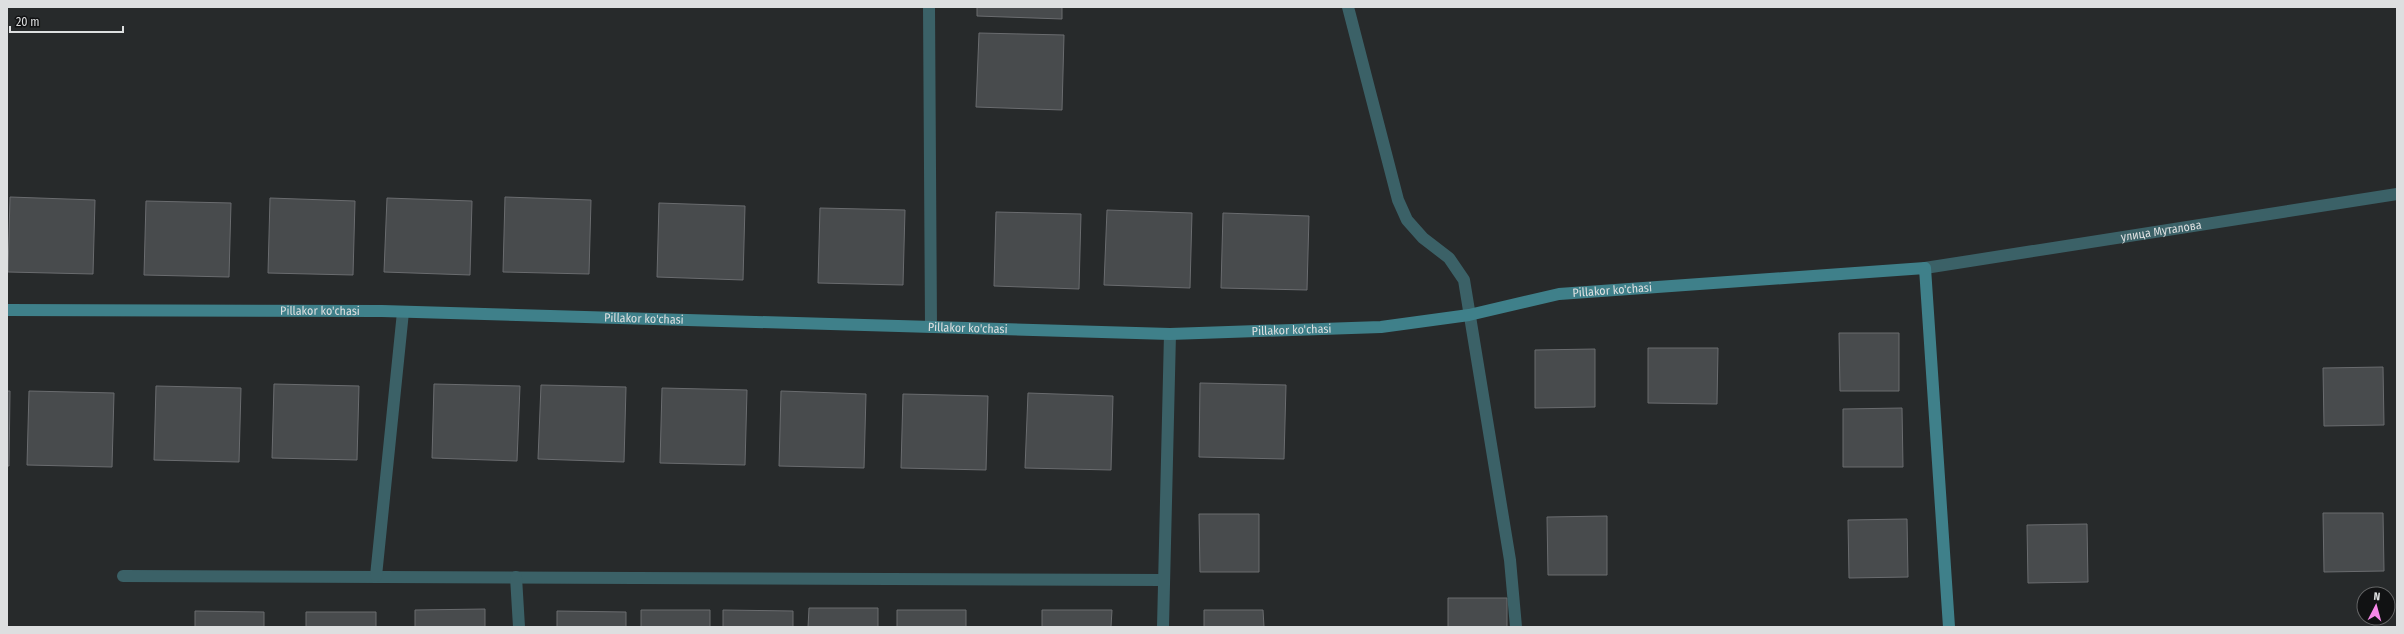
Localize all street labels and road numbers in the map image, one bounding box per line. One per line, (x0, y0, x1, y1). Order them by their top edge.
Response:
street label: улица Муталова (2120, 218, 2203, 244)
street label: Pillakor ko'chasi (1572, 280, 1652, 300)
street label: Pillakor ko'chasi (280, 304, 360, 318)
street label: Pillakor ko'chasi (604, 310, 684, 327)
street label: Pillakor ko'chasi (928, 320, 1008, 336)
street label: Pillakor ko'chasi (1252, 322, 1332, 338)

